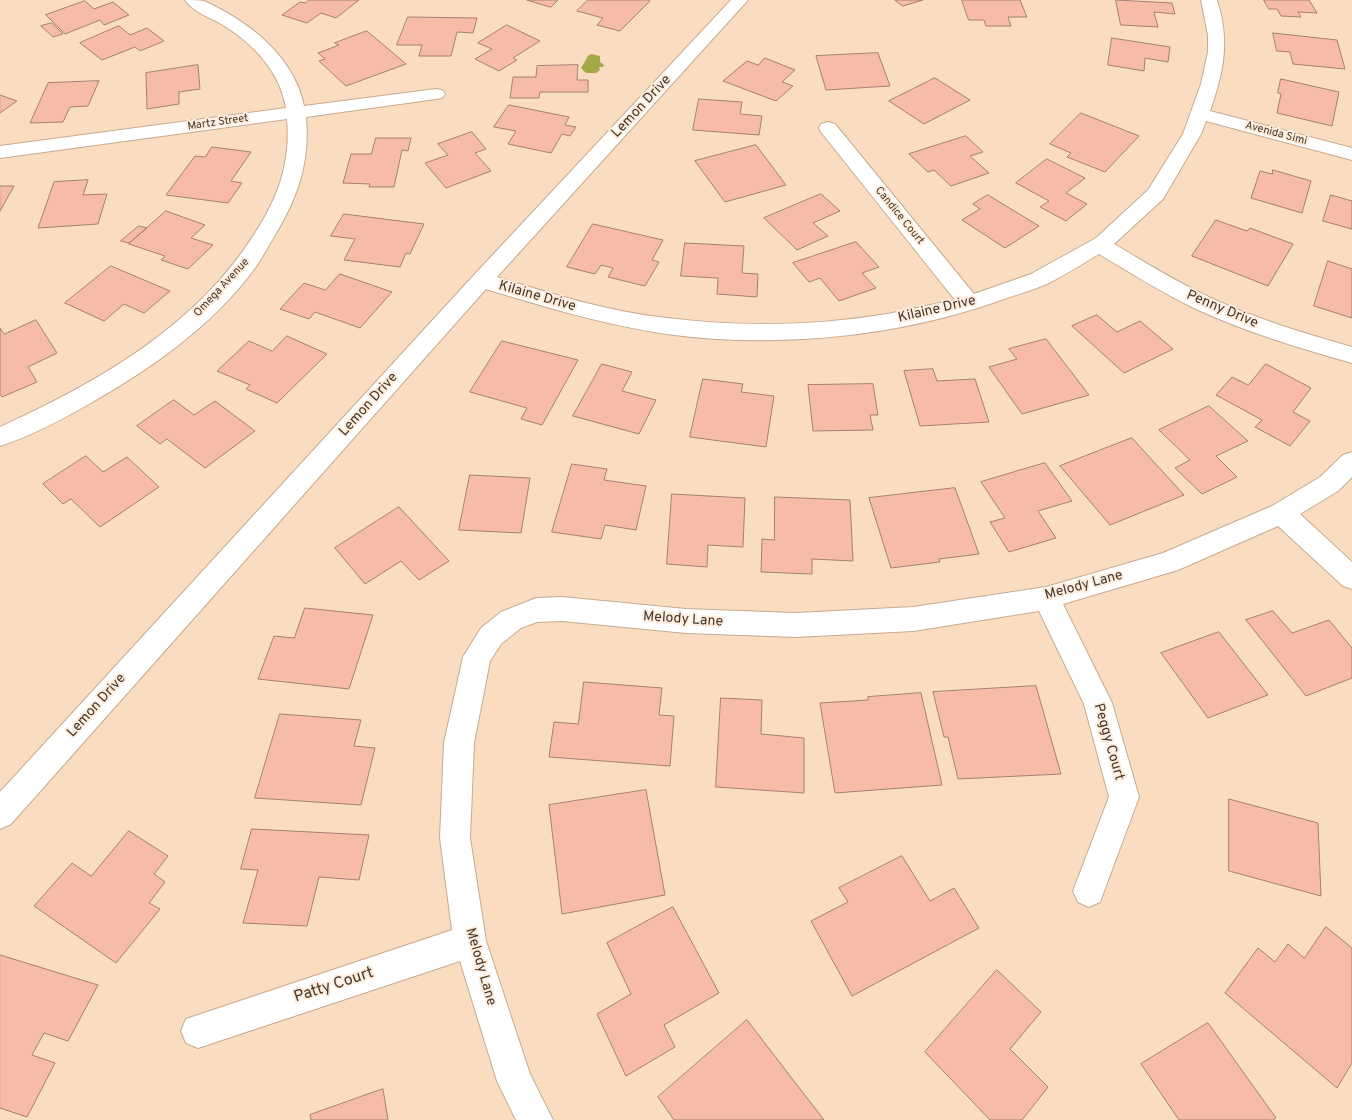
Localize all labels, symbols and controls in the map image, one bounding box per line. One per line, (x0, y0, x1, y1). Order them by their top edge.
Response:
street label: Lemon Drive (609, 72, 675, 142)
street label: Martz Street (187, 112, 249, 134)
street label: Avenida Simi (1244, 119, 1308, 149)
street label: Candice Court (872, 184, 926, 248)
street label: Omega Avenue (192, 256, 252, 320)
street label: Kilaine Drive (496, 278, 578, 316)
street label: Penny Drive (1184, 287, 1260, 333)
street label: Kilaine Drive (896, 293, 978, 327)
street label: Lemon Drive (336, 370, 402, 440)
street label: Melody Lane (1043, 568, 1125, 604)
street label: Melody Lane (642, 609, 724, 631)
street label: Lemon Drive (64, 671, 130, 741)
street label: Peggy Court (1089, 702, 1127, 782)
street label: Melody Lane (461, 926, 499, 1008)
street label: Patty Court (292, 964, 376, 1008)

